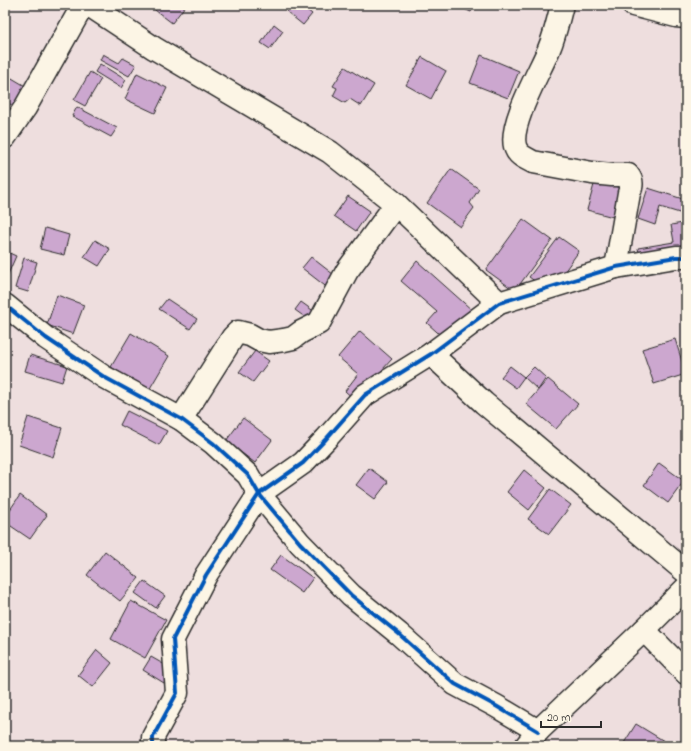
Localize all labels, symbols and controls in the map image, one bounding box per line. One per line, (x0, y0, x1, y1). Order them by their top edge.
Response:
scale bar (541, 703, 601, 729)
text: 20 m (547, 709, 570, 727)

